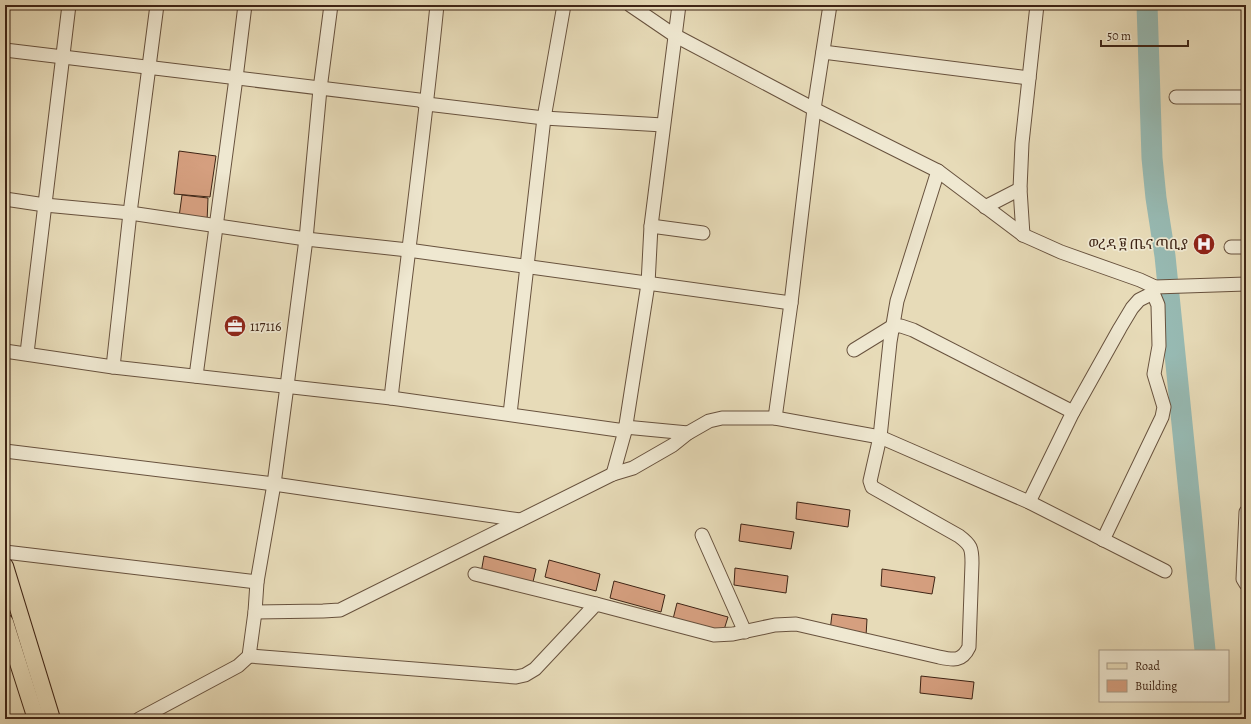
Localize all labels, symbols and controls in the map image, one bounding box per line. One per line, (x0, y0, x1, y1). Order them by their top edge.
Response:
scale bar (1101, 22, 1188, 48)
text: 50 m (1107, 28, 1131, 44)
hospital icon: ወረዳ ፱ ጤና ጣቢያ (1191, 231, 1217, 257)
place label: ወረዳ ፱ ጤና ጣቢያ (1088, 235, 1188, 254)
office icon: 117116 (222, 313, 248, 339)
place label: 117116 (250, 317, 282, 336)
legend (1099, 650, 1229, 702)
text: Road (1135, 658, 1161, 674)
text: Building (1135, 678, 1177, 694)

